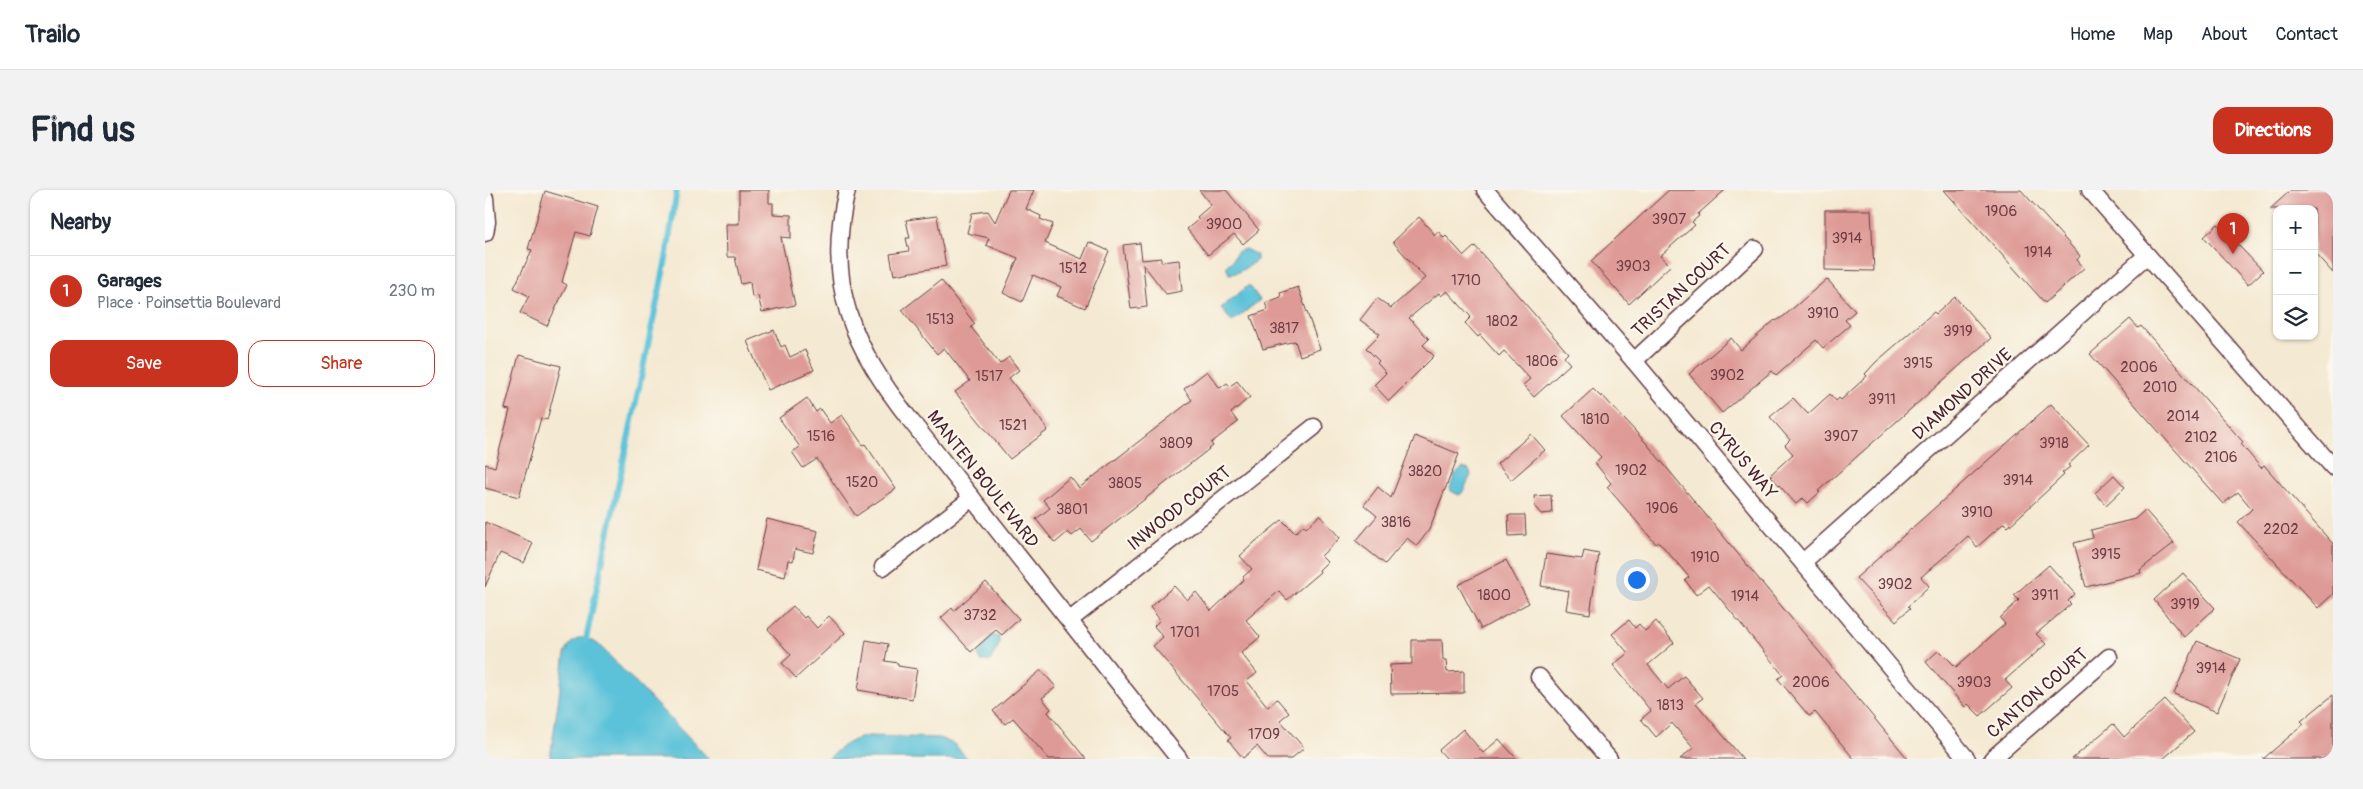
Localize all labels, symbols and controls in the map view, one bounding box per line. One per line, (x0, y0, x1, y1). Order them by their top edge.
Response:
text: Trailo (25, 20, 80, 49)
text: Home (2070, 23, 2115, 46)
text: Map (2143, 23, 2173, 46)
text: About (2201, 23, 2247, 46)
text: Contact (2275, 23, 2338, 46)
button: Directions (2213, 107, 2333, 154)
text: Find us (30, 108, 135, 152)
house number: 1906 (1985, 202, 2017, 221)
map controls (2273, 205, 2318, 340)
button: + (2273, 205, 2318, 250)
text: Nearby (50, 209, 111, 236)
house number: 3907 (1652, 210, 1686, 229)
pin: 1 (2217, 213, 2249, 254)
house number: 3900 (1206, 215, 1242, 234)
house number: 3914 (1832, 229, 1863, 248)
street label: TRISTAN COURT (1627, 239, 1736, 342)
house number: 1914 (2024, 243, 2052, 262)
button: − (2273, 250, 2318, 295)
house number: 3903 (1616, 257, 1650, 276)
house number: 1512 (1059, 259, 1087, 278)
text: Garages (97, 269, 161, 293)
house number: 1710 (1451, 271, 1481, 290)
text: 1 (63, 281, 69, 301)
text: 230 m (389, 281, 435, 301)
text: Place · Poinsettia Boulevard (97, 293, 281, 313)
button: layers (2273, 295, 2318, 340)
house number: 3910 (1807, 304, 1839, 323)
house number: 1513 (926, 310, 954, 329)
house number: 1802 (1486, 312, 1518, 331)
house number: 3817 (1269, 319, 1299, 338)
house number: 3919 (1943, 322, 1973, 341)
button: Save (50, 340, 238, 387)
button: Share (248, 340, 435, 387)
street label: DIAMOND DRIVE (1908, 343, 2017, 445)
house number: 1806 (1526, 352, 1558, 371)
house number: 3915 (1903, 354, 1933, 373)
house number: 2006 (2120, 358, 2158, 377)
house number: 3902 (1710, 366, 1744, 385)
house number: 1517 (975, 367, 1003, 386)
house number: 2010 (2143, 378, 2177, 397)
house number: 3911 (1868, 390, 1896, 409)
street label: MANTEN BOULEVARD (922, 406, 1044, 553)
house number: 2014 (2166, 407, 2200, 426)
house number: 1810 (1580, 410, 1610, 429)
house number: 1521 (999, 416, 1027, 435)
street label: CYRUS WAY (1703, 417, 1782, 504)
house number: 1516 (807, 427, 835, 446)
house number: 3907 (1824, 427, 1858, 446)
house number: 2102 (2185, 428, 2217, 447)
house number: 3809 (1159, 434, 1193, 453)
house number: 3918 (2039, 434, 2069, 453)
house number: 2106 (2204, 448, 2238, 467)
street label: INWOOD COURT (1123, 461, 1236, 556)
house number: 1902 (1615, 461, 1647, 480)
house number: 3820 (1408, 462, 1442, 481)
house number: 3914 (2003, 471, 2034, 490)
house number: 1520 (846, 473, 878, 492)
house number: 3805 (1108, 474, 1142, 493)
house number: 1906 (1646, 499, 1678, 518)
house number: 3801 (1056, 500, 1088, 519)
house number: 3910 (1961, 503, 1993, 522)
house number: 3816 (1381, 513, 1411, 532)
house number: 2202 (2263, 520, 2299, 539)
house number: 3915 (2091, 545, 2121, 564)
house number: 1910 (1690, 548, 1720, 567)
your location (1624, 567, 1650, 593)
house number: 3902 (1878, 575, 1912, 594)
house number: 1800 (1477, 586, 1511, 605)
house number: 3911 (2031, 586, 2059, 605)
house number: 1914 (1731, 587, 1759, 606)
house number: 3919 (2170, 595, 2200, 614)
house number: 3732 (963, 606, 997, 625)
house number: 1701 (1170, 623, 1200, 642)
street label: CANTON COURT (1982, 643, 2093, 744)
house number: 3914 (2196, 659, 2227, 678)
house number: 2006 (1792, 673, 1830, 692)
house number: 3903 (1957, 673, 1991, 692)
house number: 1705 (1207, 682, 1239, 701)
house number: 1813 (1656, 696, 1684, 715)
house number: 1709 (1248, 725, 1280, 744)

